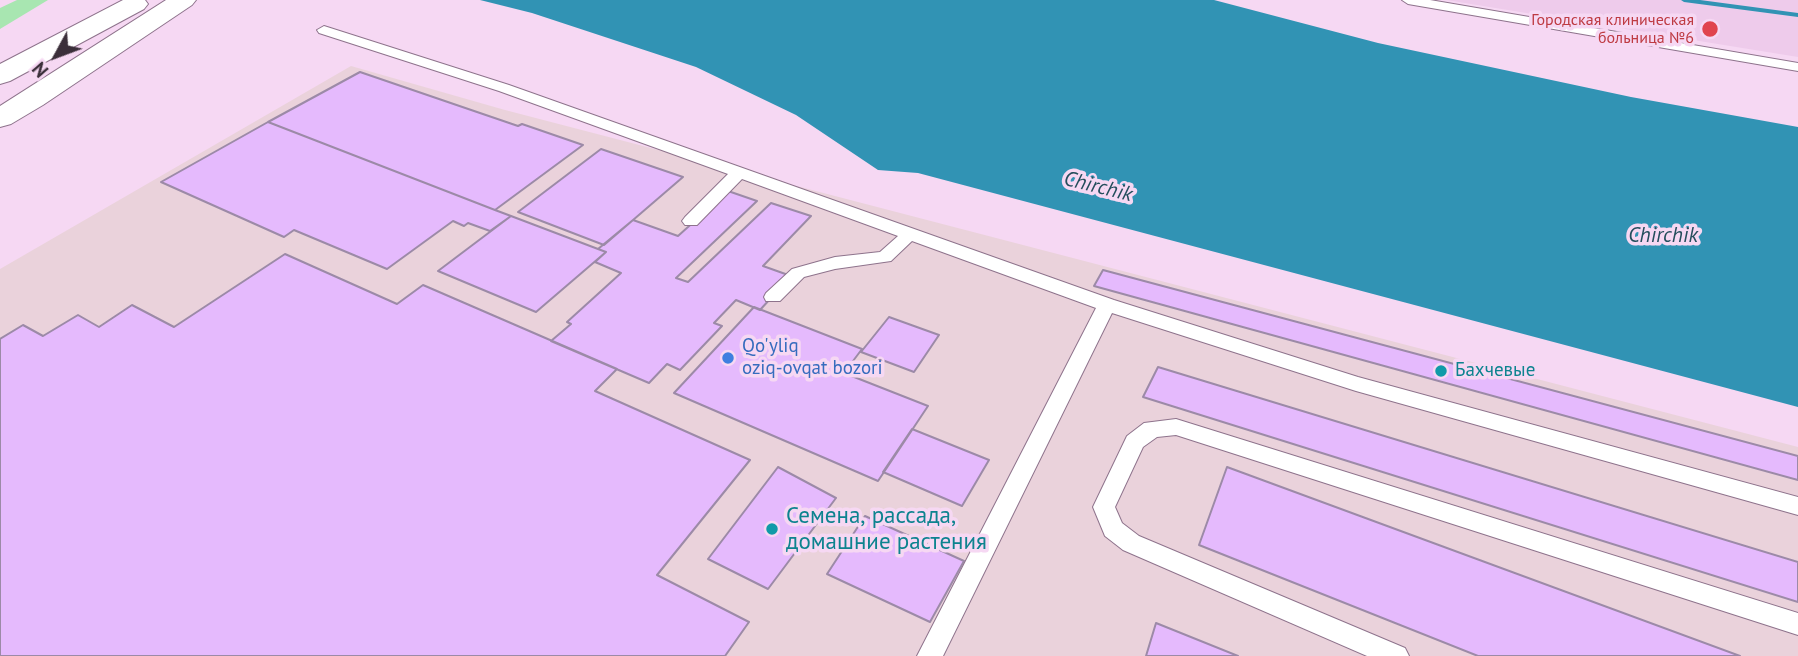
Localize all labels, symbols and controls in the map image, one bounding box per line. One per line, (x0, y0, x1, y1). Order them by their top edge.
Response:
place label: Городская клиническая больница №6 (1531, 10, 1694, 48)
marker: Городская клиническая больница №6 (1700, 19, 1720, 39)
north arrow (21, 21, 91, 91)
text: N (27, 57, 53, 82)
water label: Chirchik (1061, 166, 1135, 208)
water label: Chirchik (1628, 223, 1698, 249)
place label: Qo'yliq oziq-ovqat bozori (742, 336, 883, 380)
marker: Qo'yliq oziq-ovqat bozori (720, 350, 736, 366)
place label: Бахчевые (1455, 360, 1535, 382)
marker: Бахчевые (1433, 363, 1449, 379)
place label: Семена, рассада, домашние растения (786, 502, 987, 556)
marker: Семена, рассада, домашние растения (764, 521, 780, 537)

